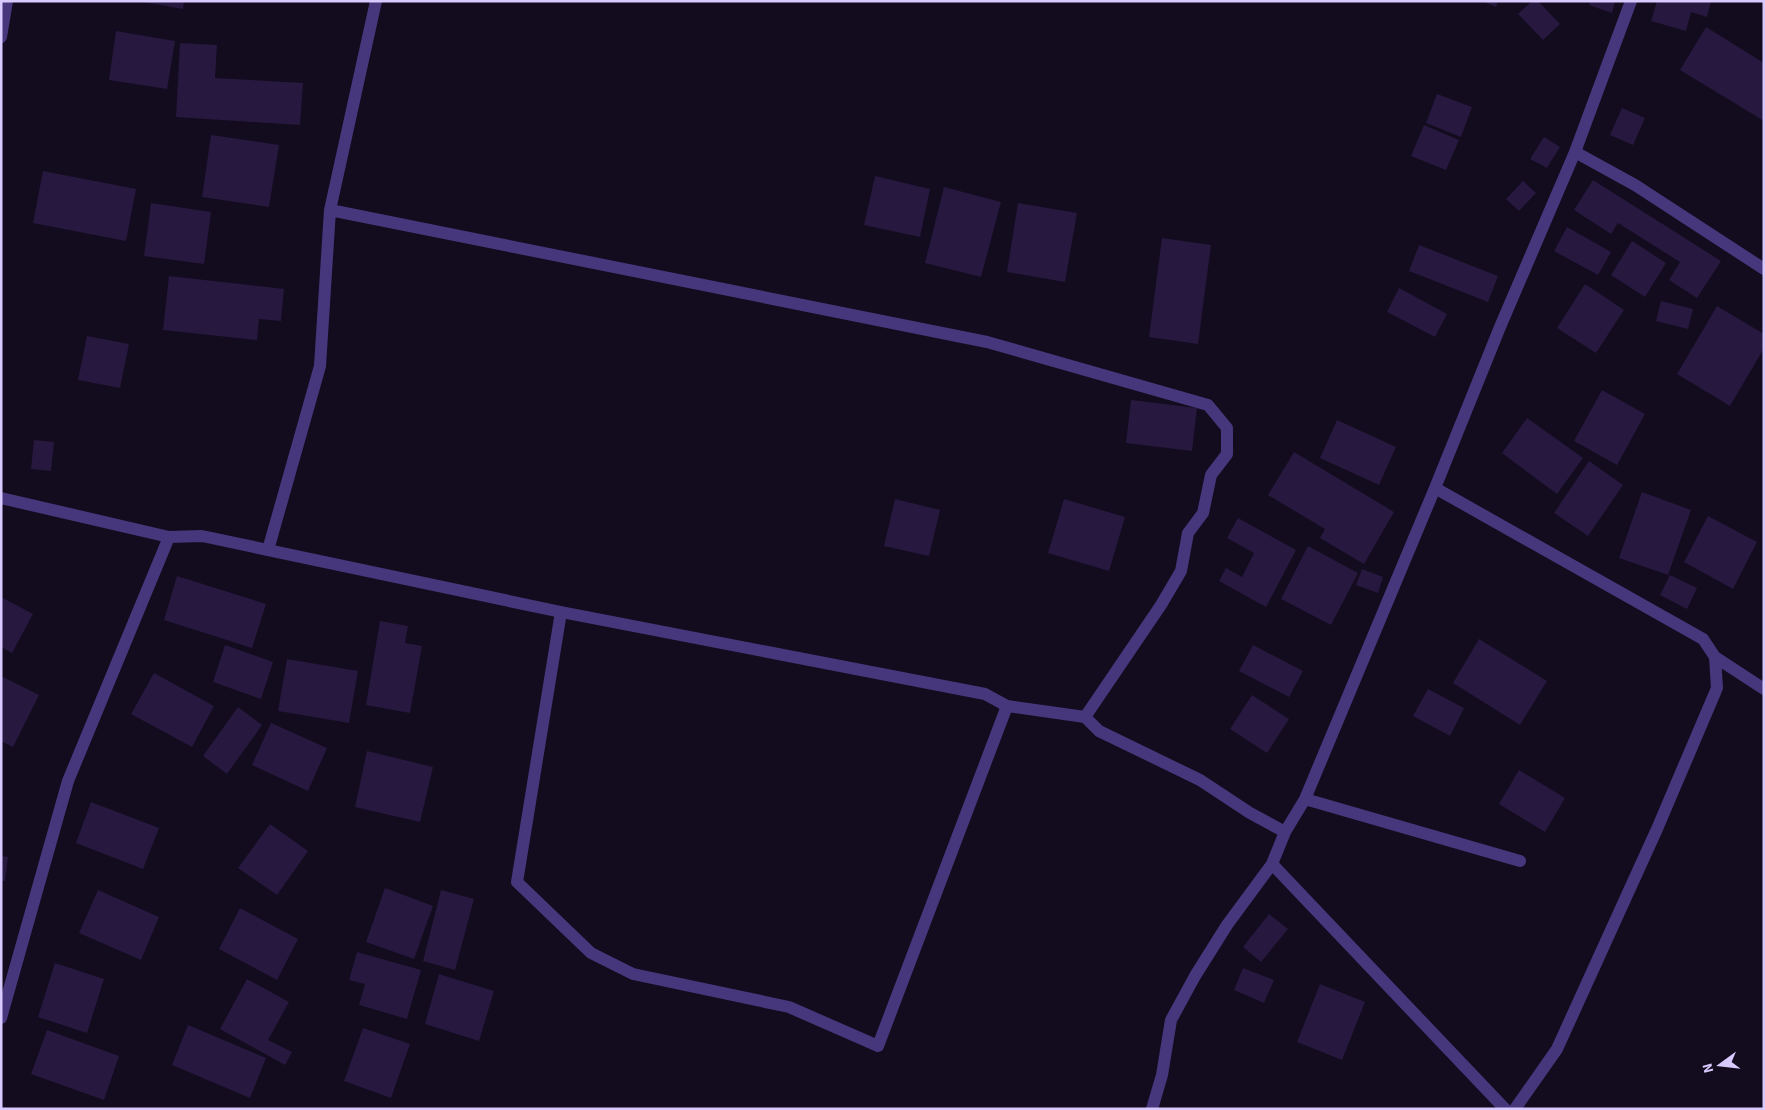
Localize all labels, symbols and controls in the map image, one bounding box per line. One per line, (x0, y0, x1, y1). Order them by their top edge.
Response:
north arrow (1695, 1040, 1745, 1090)
text: N (1698, 1061, 1719, 1075)

